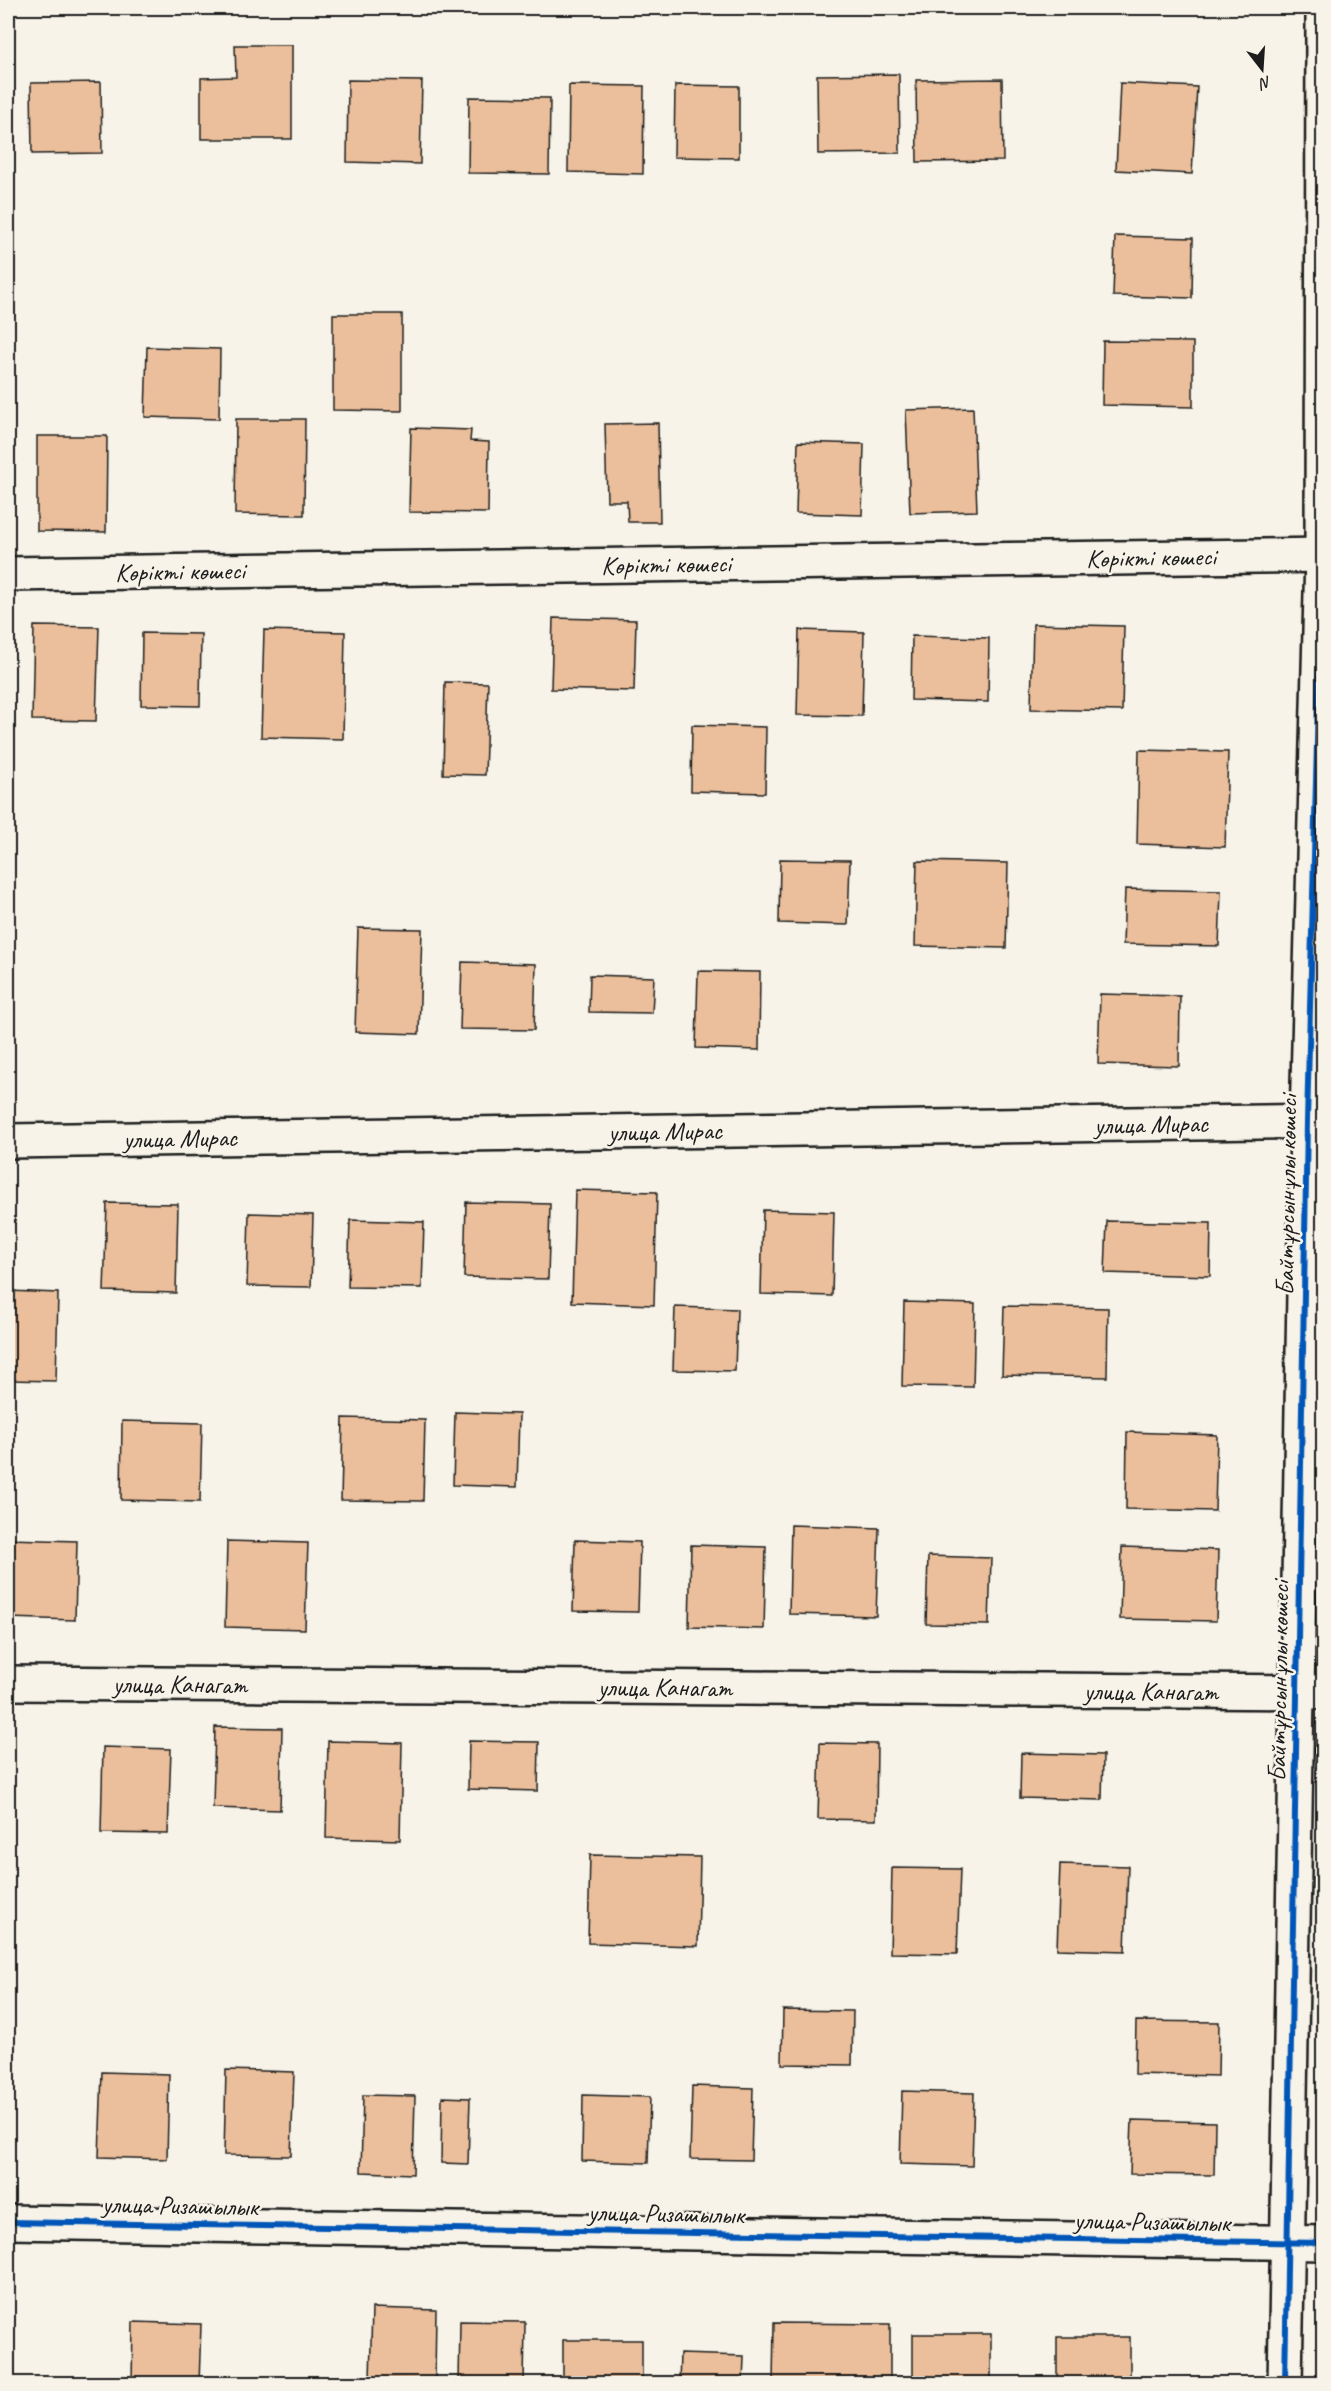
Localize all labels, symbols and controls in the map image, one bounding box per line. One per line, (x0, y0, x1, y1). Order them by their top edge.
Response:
north arrow (1232, 39, 1292, 99)
text: N (1255, 71, 1274, 94)
street label: Көрікті көшесі (1086, 540, 1219, 575)
street label: Көрікті көшесі (601, 547, 734, 582)
street label: Көрікті көшесі (115, 554, 248, 589)
street label: Байтұрсынұлы көшесі (1268, 1091, 1305, 1296)
street label: улица Мирас (1092, 1107, 1210, 1142)
street label: улица Мирас (606, 1114, 724, 1149)
street label: улица Мирас (121, 1121, 239, 1156)
street label: Байтұрсынұлы көшесі (1260, 1577, 1297, 1782)
street label: улица Канагат (111, 1668, 249, 1701)
street label: улица Канагат (596, 1671, 734, 1704)
street label: улица Канагат (1082, 1675, 1220, 1708)
street label: улица Ризашылык (100, 2188, 261, 2223)
street label: улица Ризашылык (586, 2196, 747, 2231)
street label: улица Ризашылык (1072, 2204, 1233, 2239)

